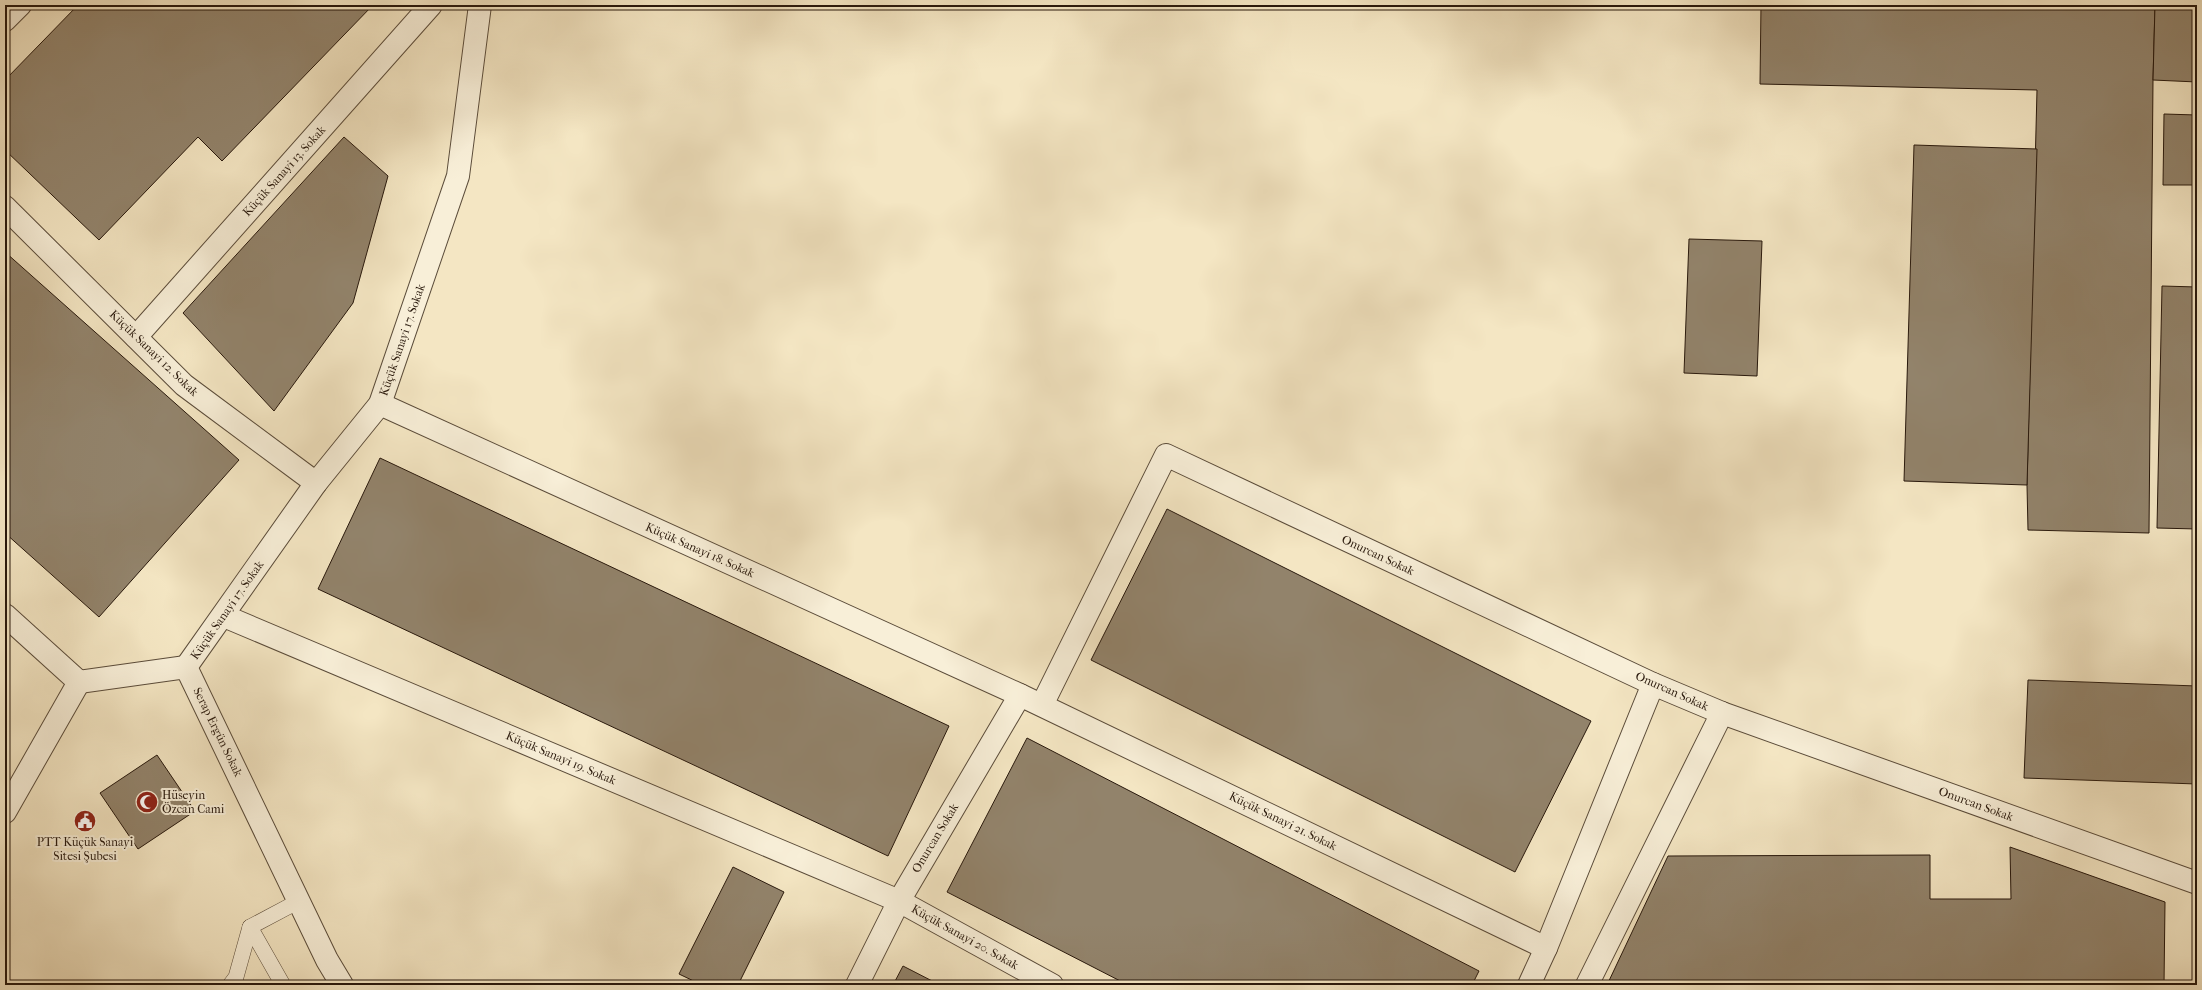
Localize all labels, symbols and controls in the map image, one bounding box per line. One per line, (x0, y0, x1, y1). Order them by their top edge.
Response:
street label: Küçük Sanayi 13. Sokak (240, 122, 330, 220)
street label: Küçük Sanayi 17. Sokak (376, 281, 429, 398)
street label: Küçük Sanayi 12. Sokak (106, 307, 202, 400)
street label: Küçük Sanayi 18. Sokak (643, 520, 757, 582)
street label: Onurcan Sokak (1339, 532, 1417, 578)
street label: Küçük Sanayi 17. Sokak (188, 557, 268, 663)
street label: Onurcan Sokak (1633, 669, 1712, 714)
street label: Serap Ergün Sokak (190, 685, 246, 780)
street label: Küçük Sanayi 19. Sokak (503, 728, 619, 789)
street label: Onurcan Sokak (1937, 784, 2016, 824)
place label: Hüseyin Özcan Cami (162, 788, 225, 816)
mosque icon: Hüseyin Özcan Cami (134, 789, 160, 815)
street label: Küçük Sanayi 21. Sokak (1226, 789, 1340, 854)
street label: Onurcan Sokak (909, 800, 962, 875)
public building icon: PTT Küçük Sanayi Sitesi Şubesi (72, 808, 98, 834)
place label: PTT Küçük Sanayi Sitesi Şubesi (37, 835, 134, 863)
street label: Küçük Sanayi 20. Sokak (908, 902, 1022, 974)

